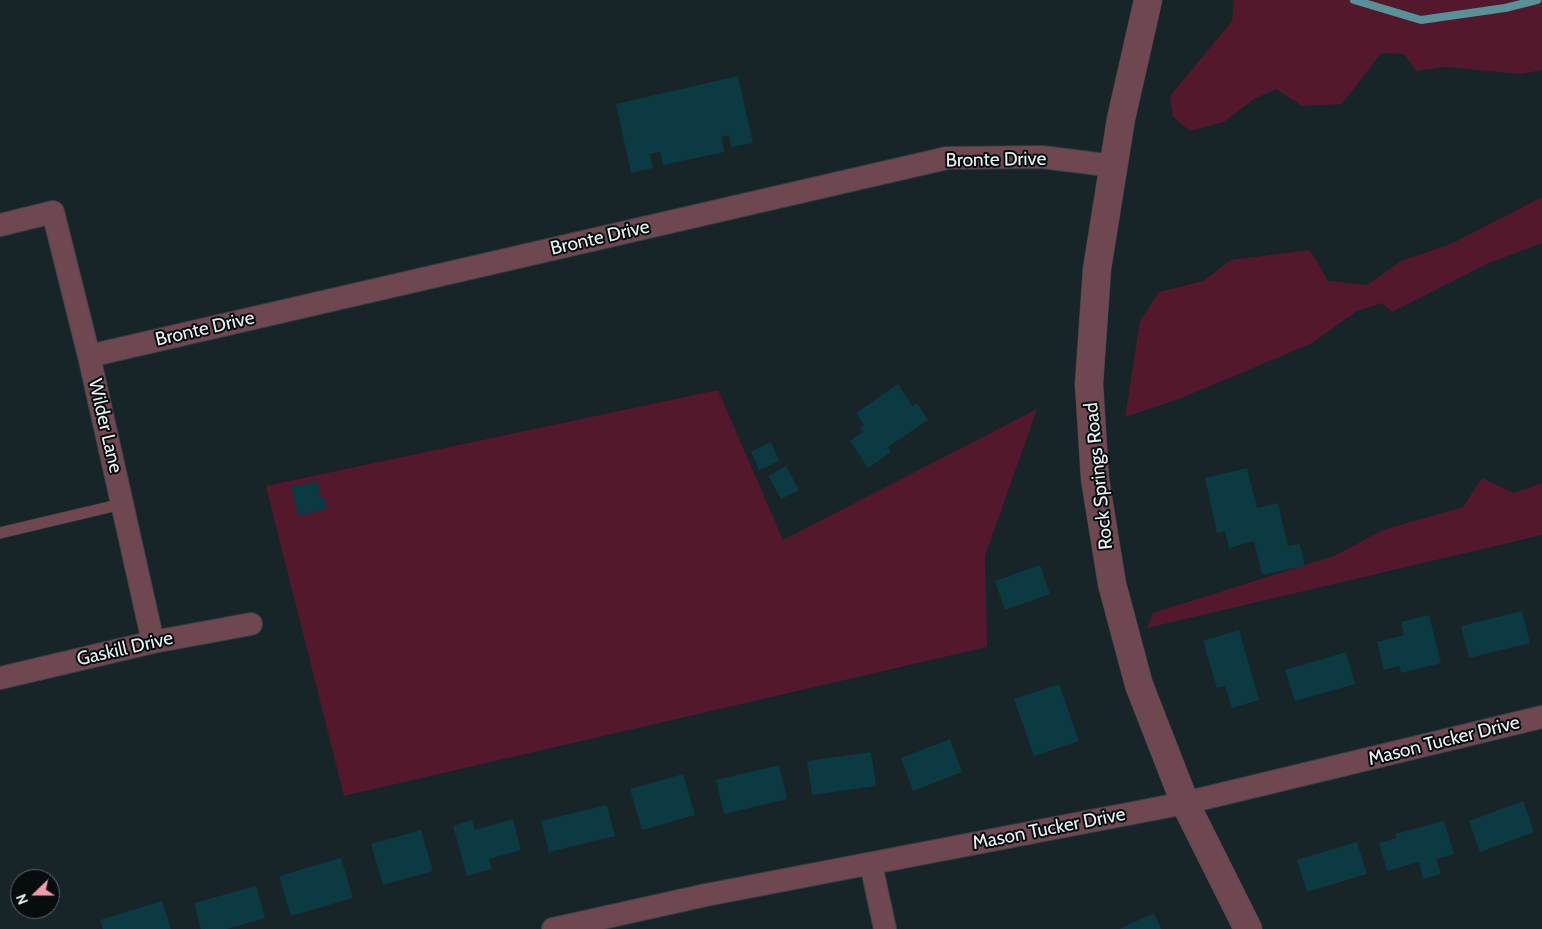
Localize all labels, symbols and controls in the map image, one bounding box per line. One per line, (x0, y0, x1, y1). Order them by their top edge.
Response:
street label: Bronte Drive (945, 148, 1047, 172)
street label: Bronte Drive (548, 216, 652, 260)
street label: Bronte Drive (153, 307, 257, 351)
street label: Wilder Lane (83, 377, 127, 475)
street label: Rock Springs Road (1080, 401, 1118, 551)
street label: Gaskill Drive (75, 627, 175, 671)
street label: Mason Tucker Drive (1366, 711, 1522, 771)
street label: Mason Tucker Drive (971, 803, 1127, 855)
north arrow (10, 869, 60, 919)
text: N (12, 891, 32, 907)

